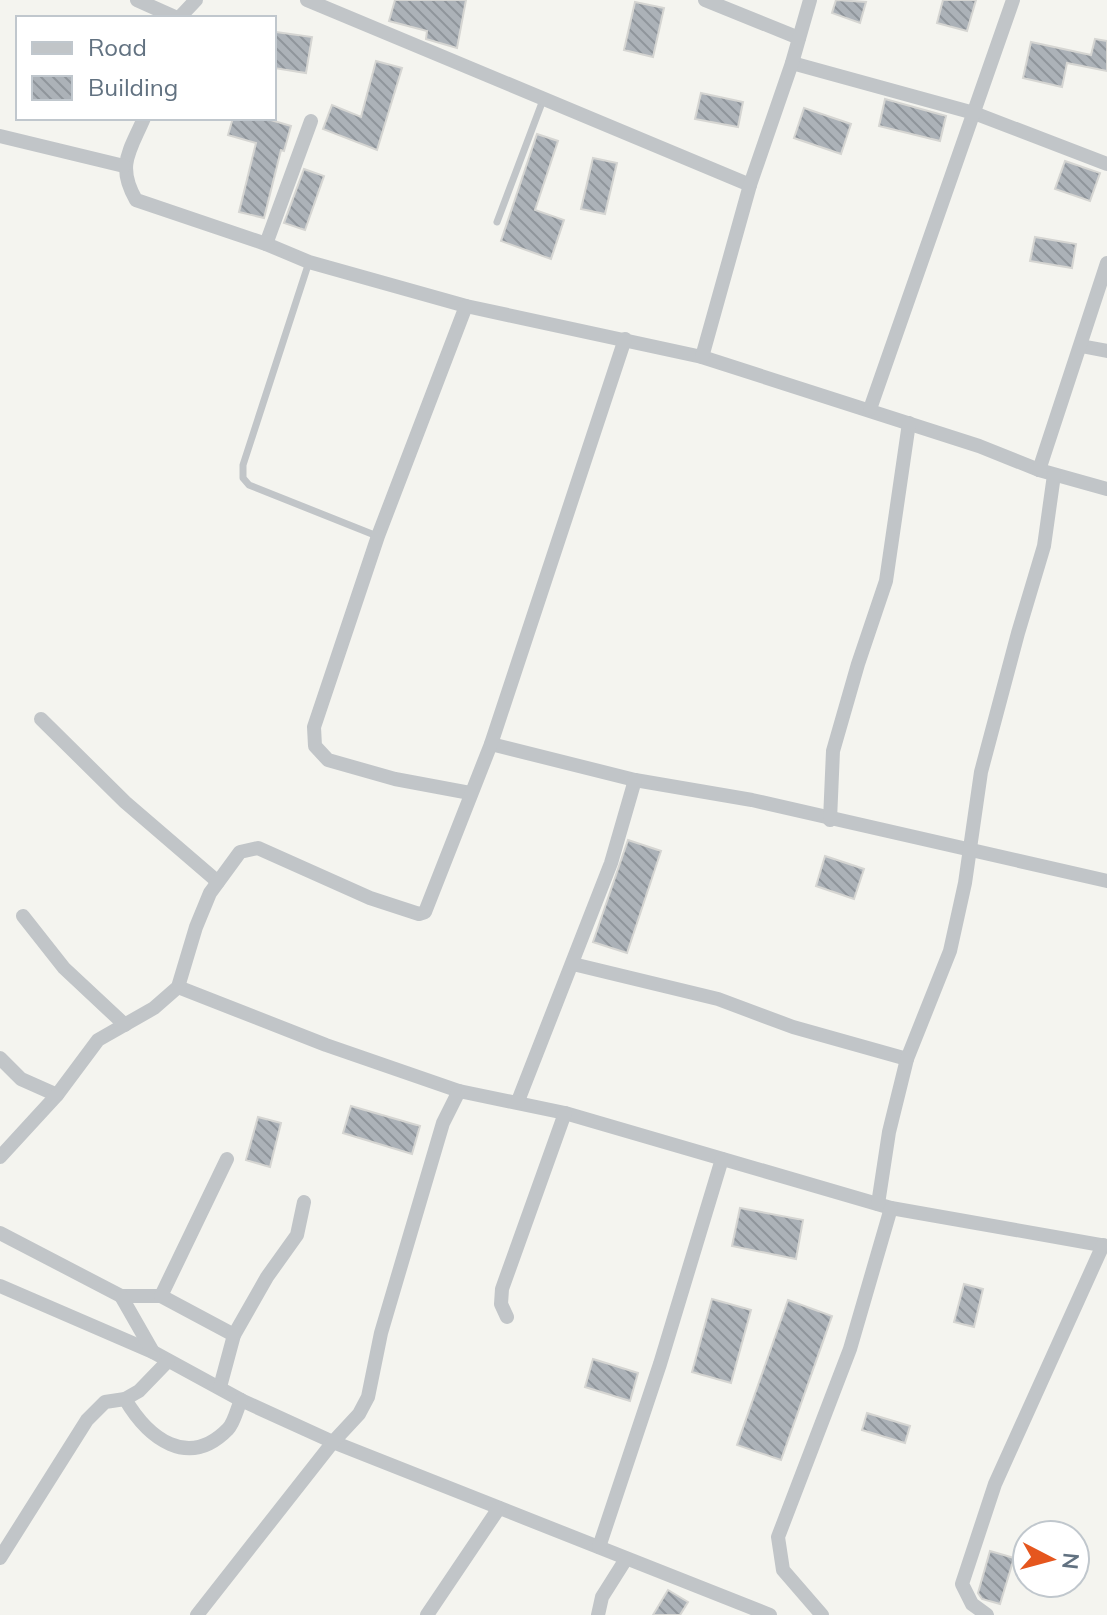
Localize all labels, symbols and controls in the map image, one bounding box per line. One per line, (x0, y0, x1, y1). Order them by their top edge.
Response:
legend (16, 16, 276, 120)
text: Road (88, 32, 147, 62)
text: Building (88, 72, 178, 102)
north arrow (1011, 1519, 1091, 1599)
text: N (1056, 1551, 1086, 1571)

